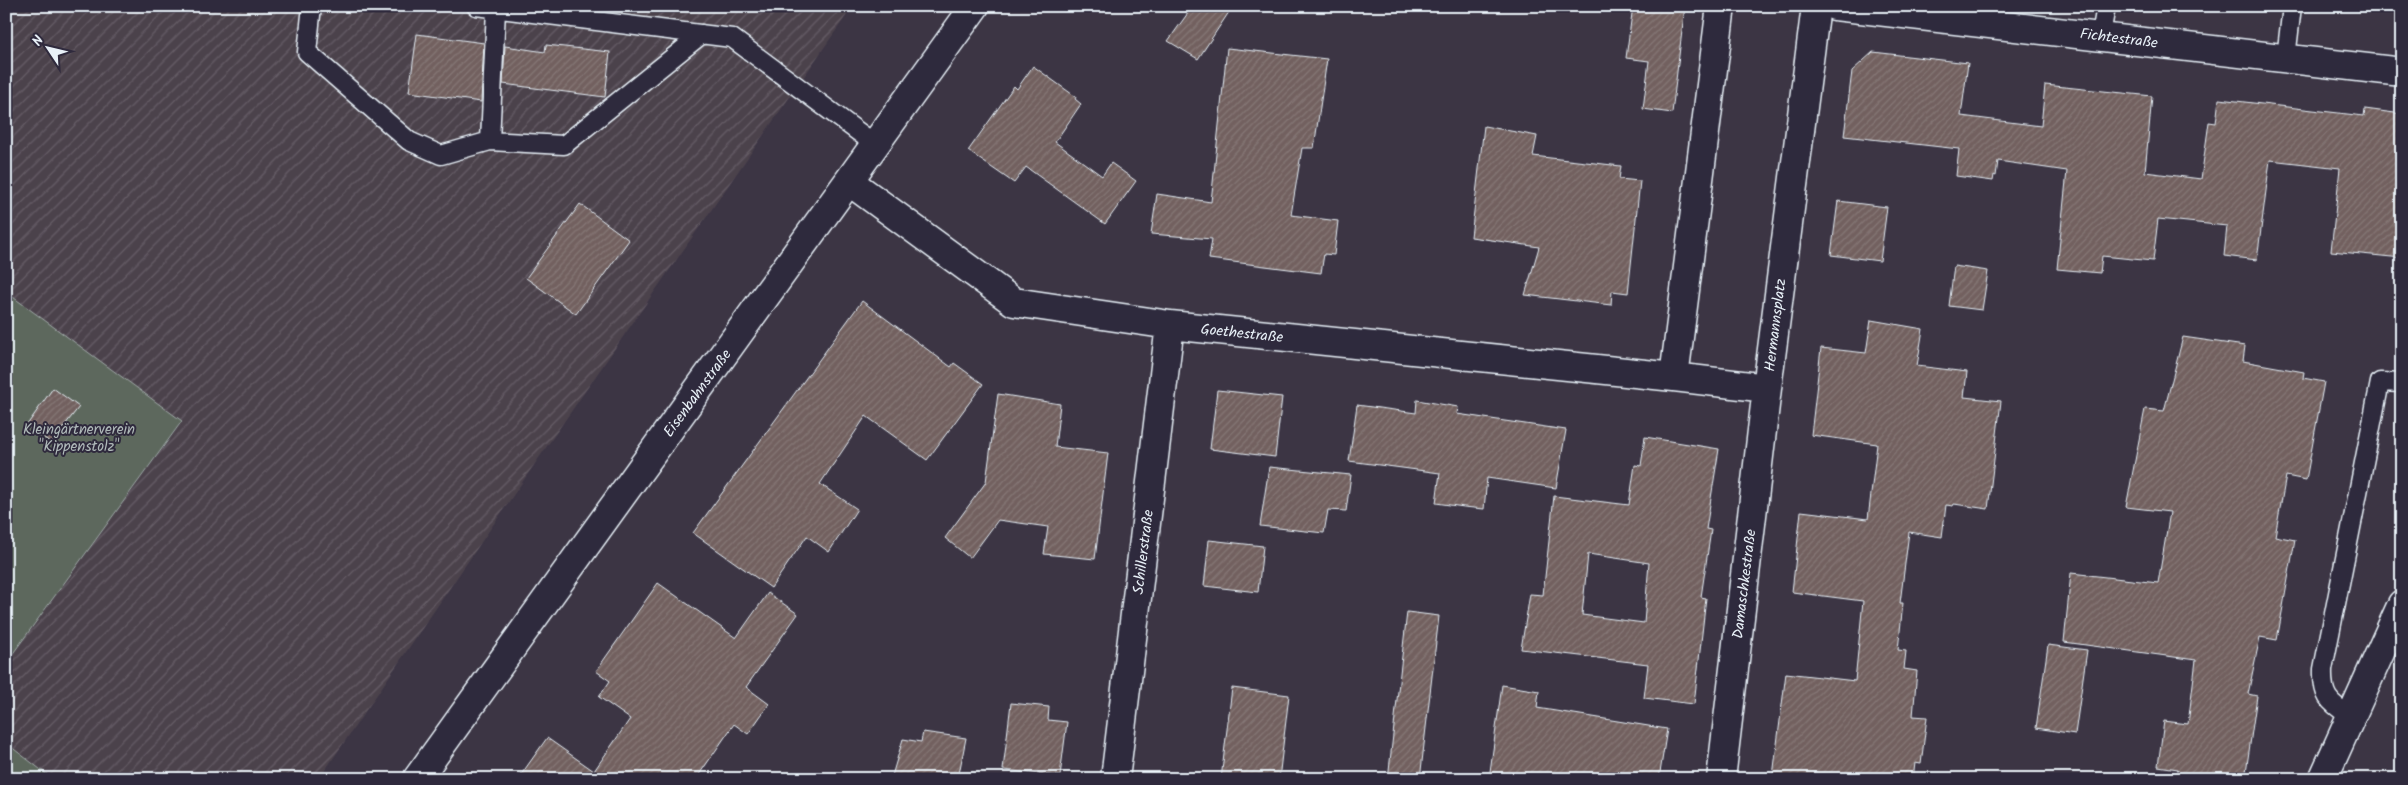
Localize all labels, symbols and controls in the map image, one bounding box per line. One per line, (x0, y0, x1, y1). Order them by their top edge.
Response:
north arrow (22, 22, 72, 72)
street label: Fichtestraße (2079, 22, 2159, 56)
text: N (27, 31, 50, 51)
street label: Hermannsplatz (1758, 277, 1794, 373)
street label: Goethestraße (1199, 318, 1285, 350)
street label: Eisenbahnstraße (657, 344, 738, 443)
park label: Kleingärtnerverein "Kippenstolz" (23, 418, 135, 459)
street label: Schillerstraße (1127, 508, 1161, 596)
street label: Damaschkestraße (1726, 528, 1764, 640)

